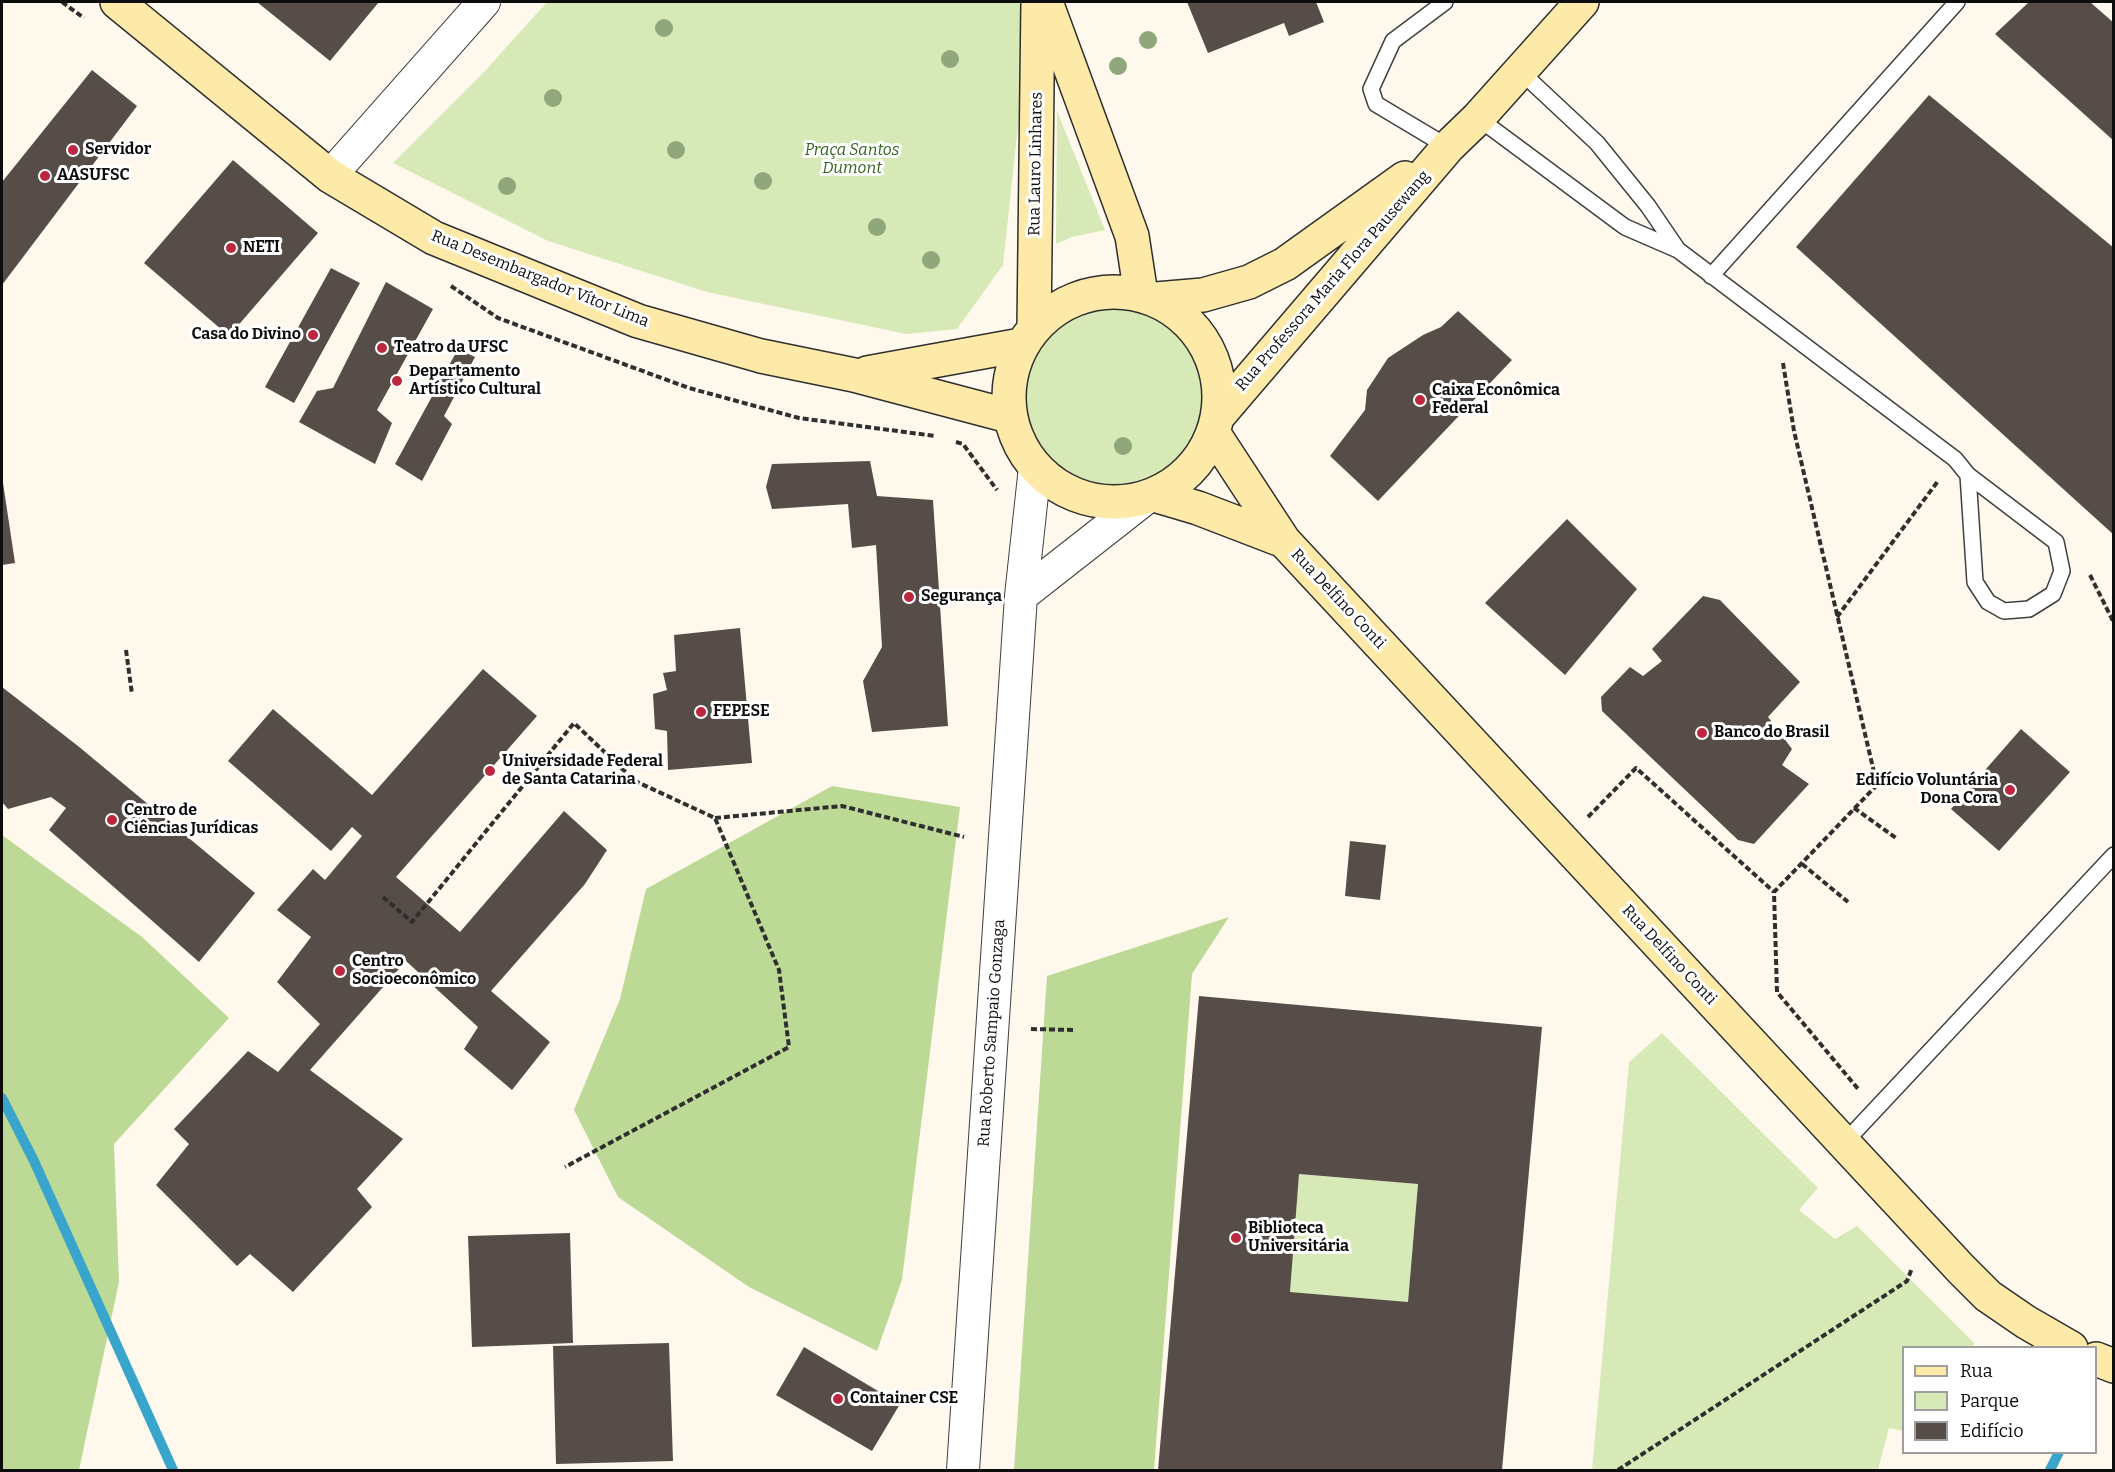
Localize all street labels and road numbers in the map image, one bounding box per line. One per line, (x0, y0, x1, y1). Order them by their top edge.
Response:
street label: Rua Lauro Linhares (1025, 92, 1047, 236)
street label: Rua Professora Maria Flora Pausewang (1232, 167, 1434, 395)
street label: Rua Desembargador Vítor Lima (428, 226, 652, 332)
street label: Rua Delfino Conti (1287, 545, 1389, 653)
street label: Rua Delfino Conti (1618, 901, 1720, 1009)
street label: Rua Roberto Sampaio Gonzaga (974, 918, 1010, 1148)

